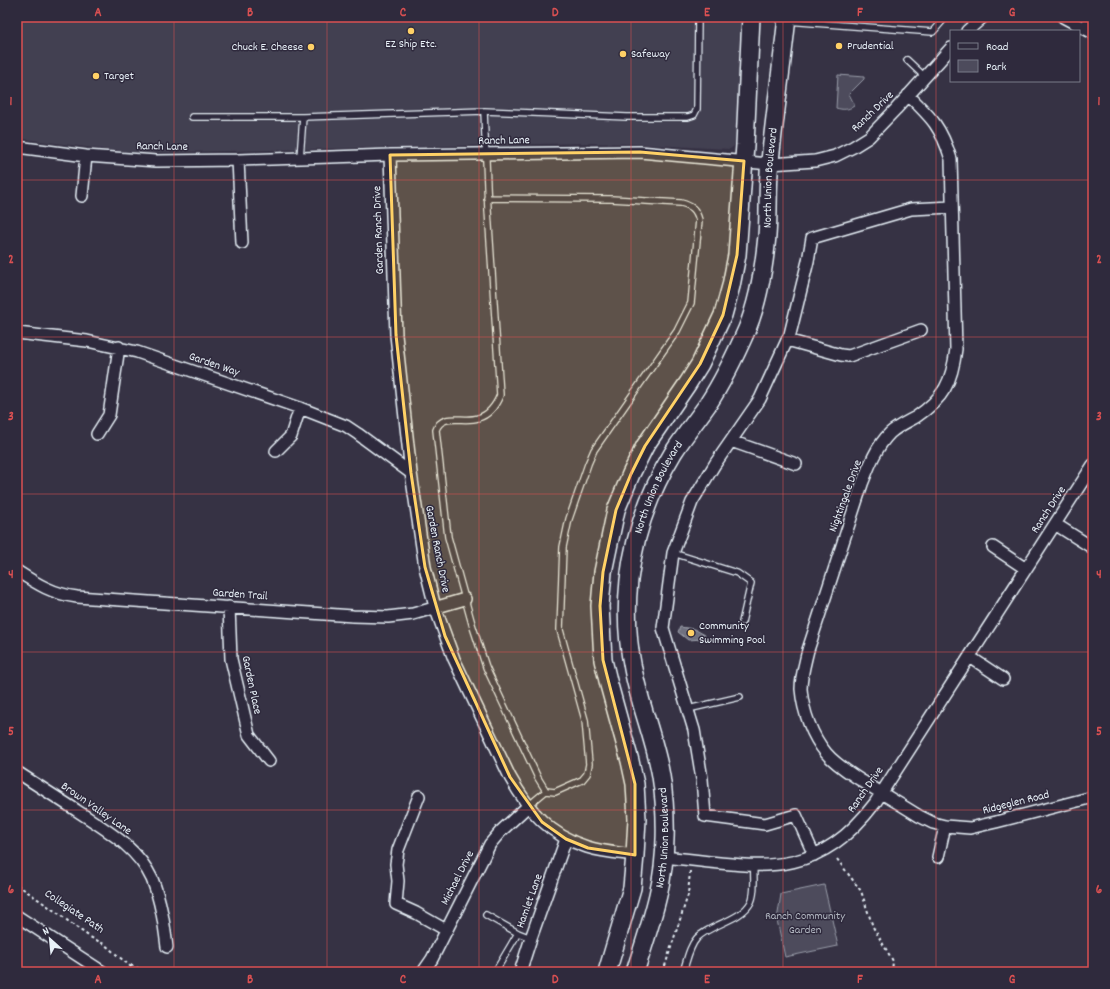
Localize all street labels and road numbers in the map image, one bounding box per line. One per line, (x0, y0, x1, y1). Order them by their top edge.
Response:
street label: Ranch Drive (848, 87, 898, 137)
street label: North Union Boulevard (759, 127, 782, 229)
street label: Ranch Lane (478, 132, 530, 150)
street label: Ranch Lane (136, 138, 188, 156)
street label: Garden Ranch Drive (369, 185, 389, 275)
street label: Garden Way (186, 348, 243, 382)
street label: North Union Boulevard (630, 438, 687, 536)
street label: Nightingale Drive (825, 457, 867, 535)
street label: Ranch Drive (1027, 483, 1071, 537)
street label: Garden Ranch Drive (420, 504, 454, 594)
street label: Garden Trail (212, 585, 268, 605)
street label: Garden Place (237, 654, 265, 716)
street label: Ranch Drive (844, 763, 888, 817)
street label: Brown Valley Lane (57, 778, 135, 840)
street label: North Union Boulevard (651, 786, 674, 890)
street label: Ridgeglen Road (981, 786, 1051, 820)
street label: Michael Drive (437, 848, 479, 908)
street label: Hamlet Lane (512, 871, 548, 931)
street label: Collegiate Path (41, 886, 107, 938)

